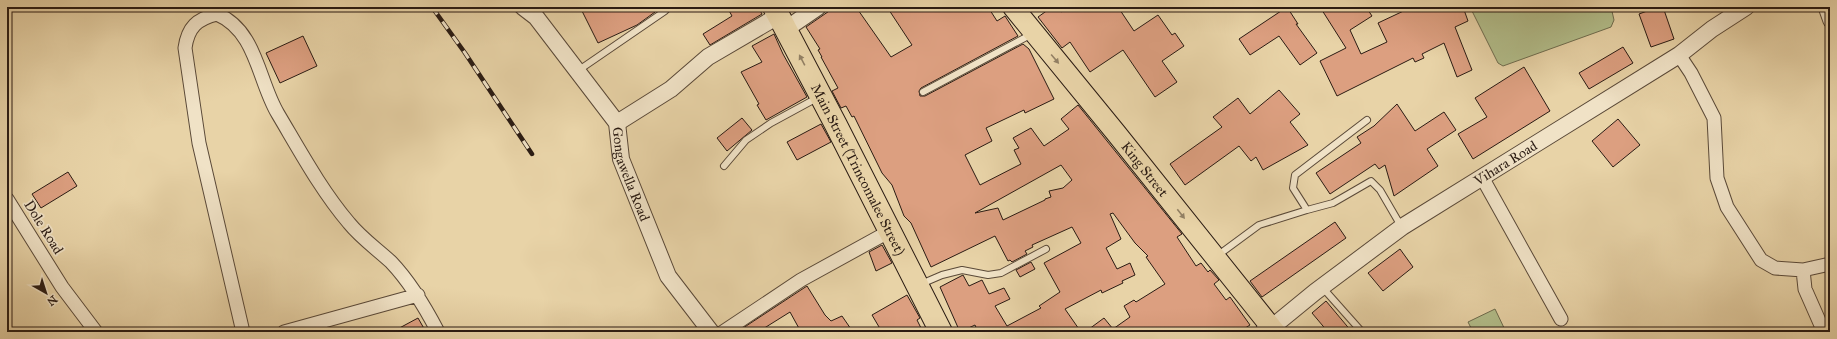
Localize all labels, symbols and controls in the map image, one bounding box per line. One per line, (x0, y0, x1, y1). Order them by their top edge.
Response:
one-way arrow (799, 54, 806, 66)
one-way arrow (1050, 54, 1059, 64)
street label: Main Street (Trincomalee Street) (807, 81, 909, 259)
street label: Gongawella Road (608, 126, 653, 224)
street label: Vihara Road (1470, 137, 1540, 190)
street label: King Street (1117, 138, 1172, 200)
street label: Dole Road (20, 197, 67, 257)
one-way arrow (1176, 209, 1185, 220)
north arrow (26, 273, 66, 313)
text: N (44, 292, 60, 309)

